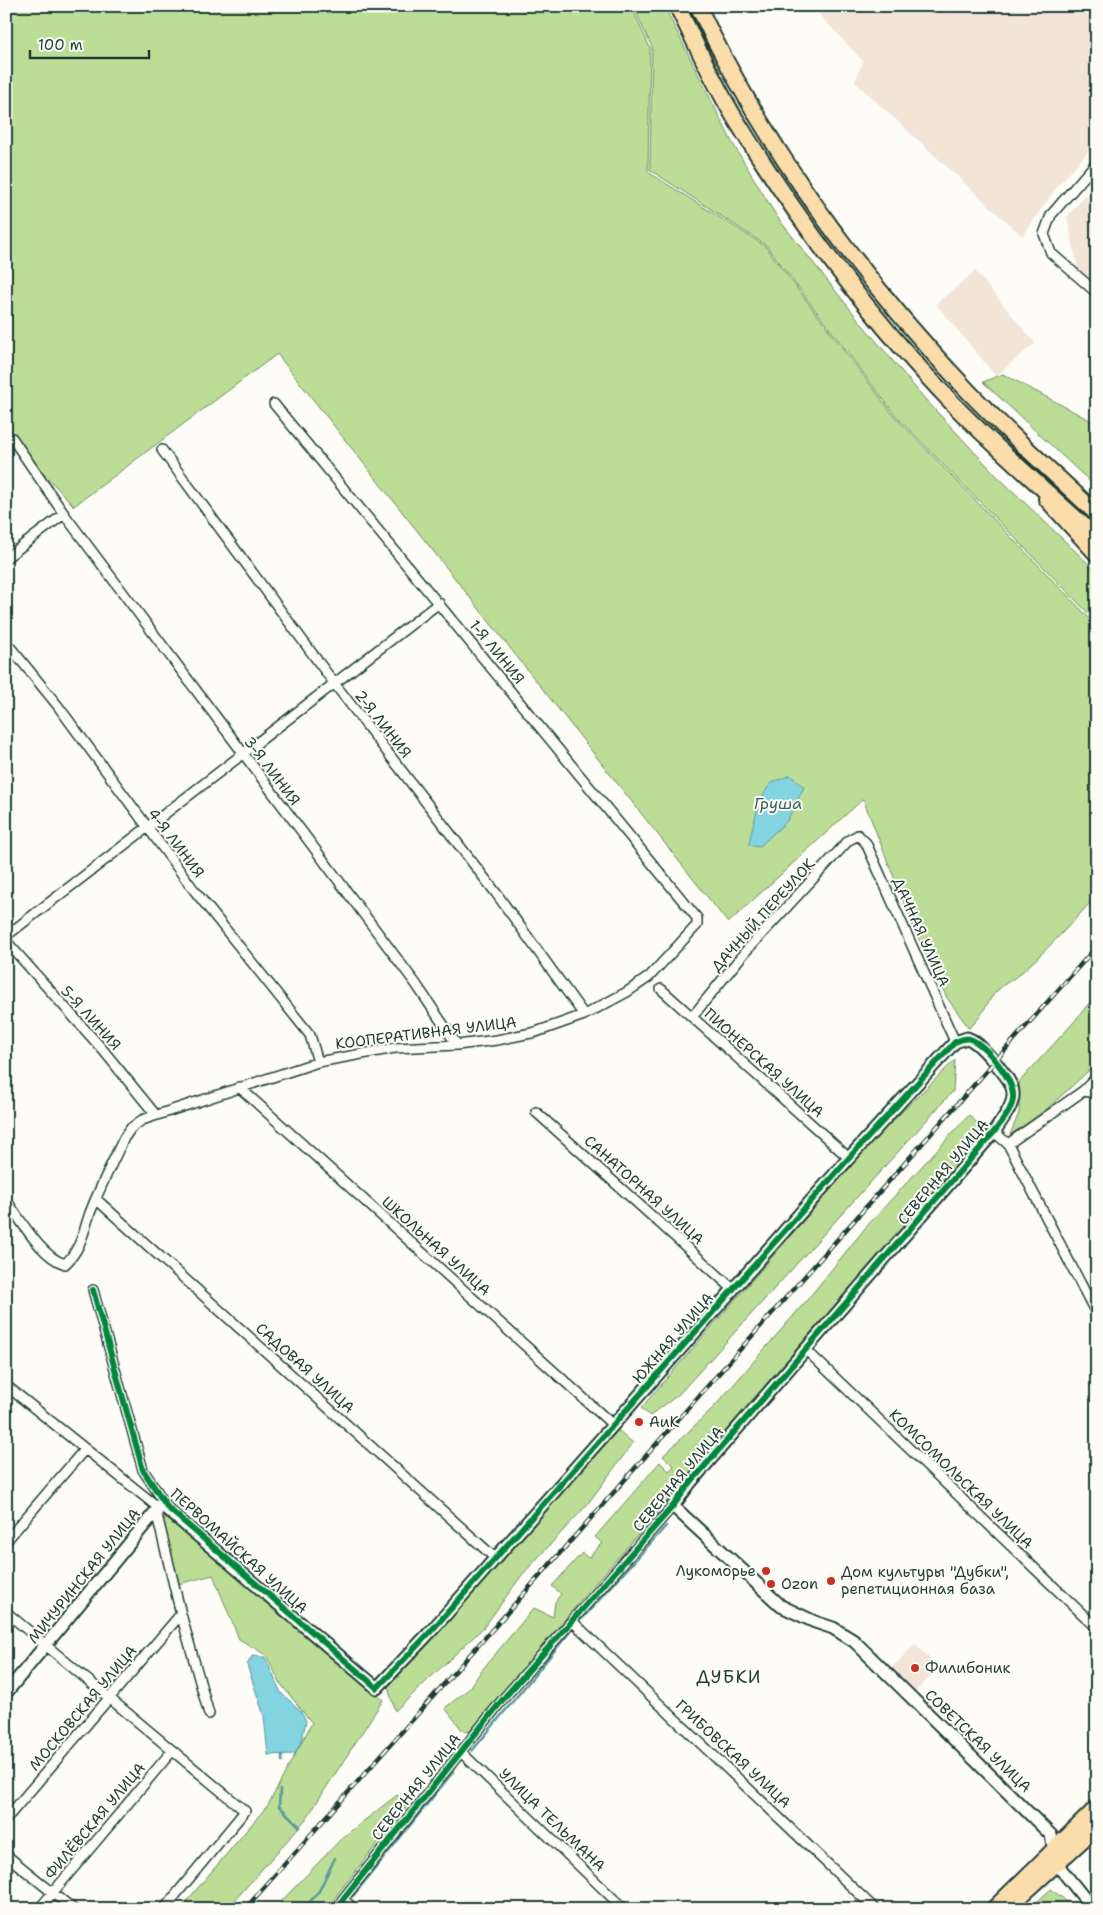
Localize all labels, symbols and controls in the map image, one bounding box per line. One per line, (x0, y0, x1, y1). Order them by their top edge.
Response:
scale bar (30, 28, 149, 60)
text: 100 m (38, 35, 83, 55)
street label: 1-Я ЛИНИЯ (465, 616, 529, 688)
street label: 2-Я ЛИНИЯ (350, 686, 416, 762)
street label: 3-Я ЛИНИЯ (239, 732, 305, 810)
water label: Груша (754, 793, 802, 814)
street label: 4-Я ЛИНИЯ (143, 804, 209, 882)
street label: ДАЧНЫЙ ПЕРЕУЛОК (706, 853, 820, 976)
street label: ДАЧНАЯ УЛИЦА (888, 874, 954, 990)
street label: 5-Я ЛИНИЯ (57, 981, 125, 1055)
street label: ПИОНЕРСКАЯ УЛИЦА (700, 1004, 828, 1122)
street label: КООПЕРАТИВНАЯ УЛИЦА (334, 1012, 518, 1054)
street label: СЕВЕРНАЯ УЛИЦА (893, 1115, 993, 1229)
street label: САНАТОРНАЯ УЛИЦА (580, 1131, 708, 1249)
street label: ШКОЛЬНАЯ УЛИЦА (377, 1192, 495, 1300)
street label: ЮЖНАЯ УЛИЦА (628, 1288, 718, 1388)
street label: САДОВАЯ УЛИЦА (251, 1318, 359, 1418)
street label: КОМСОМОЛЬСКАЯ УЛИЦА (885, 1405, 1037, 1553)
place label: АиК (649, 1412, 680, 1432)
marker: АиК (633, 1416, 645, 1428)
street label: СЕВЕРНАЯ УЛИЦА (628, 1422, 728, 1536)
street label: ПЕРВОМАЙСКАЯ УЛИЦА (166, 1483, 313, 1618)
street label: МИЧУРИНСКАЯ УЛИЦА (23, 1504, 145, 1648)
place label: Лукоморье (676, 1561, 756, 1581)
place label: Дом культуры "Дубки", репетиционная база (841, 1562, 1009, 1599)
marker: Лукоморье (760, 1565, 772, 1577)
place label: Ozon (781, 1574, 818, 1594)
marker: Дом культуры "Дубки", репетиционная база (825, 1575, 837, 1587)
marker: Ozon (765, 1578, 777, 1590)
street label: МОСКОВСКАЯ УЛИЦА (25, 1641, 141, 1775)
place label: Филибоник (925, 1658, 1011, 1678)
marker: Филибоник (909, 1662, 921, 1674)
district label: ДУБКИ (696, 1665, 762, 1689)
street label: СОВЕТСКАЯ УЛИЦА (920, 1685, 1036, 1797)
street label: ГРИБОВСКАЯ УЛИЦА (671, 1695, 795, 1813)
street label: СЕВЕРНАЯ УЛИЦА (367, 1729, 465, 1845)
street label: ФИЛЁВСКАЯ УЛИЦА (40, 1758, 150, 1884)
street label: УЛИЦА ТЕЛЬМАНА (495, 1764, 610, 1876)

